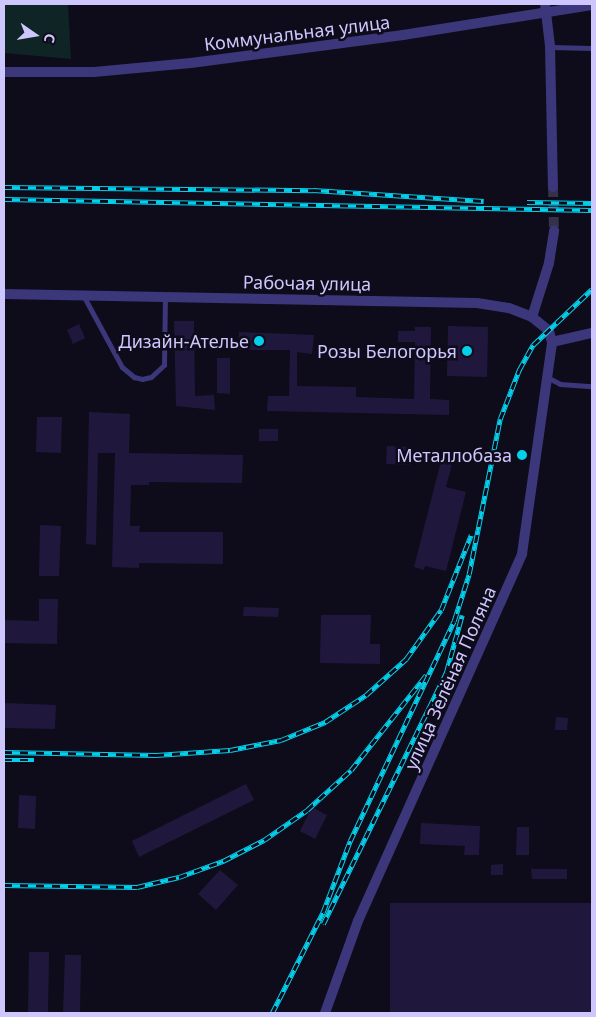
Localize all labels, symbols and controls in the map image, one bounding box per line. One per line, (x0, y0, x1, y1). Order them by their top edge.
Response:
north arrow (10, 10, 60, 60)
street label: Коммунальная улица (203, 11, 391, 55)
text: С (40, 32, 60, 45)
street label: Рабочая улица (243, 271, 371, 295)
place label: Дизайн-Ателье (119, 330, 249, 352)
marker: Дизайн-Ателье (253, 335, 265, 347)
place label: Розы Белогорья (317, 340, 457, 362)
marker: Розы Белогорья (461, 345, 473, 357)
place label: Металлобаза (396, 444, 512, 466)
marker: Металлобаза (516, 449, 528, 461)
street label: улица Зелёная Поляна (400, 583, 500, 773)

